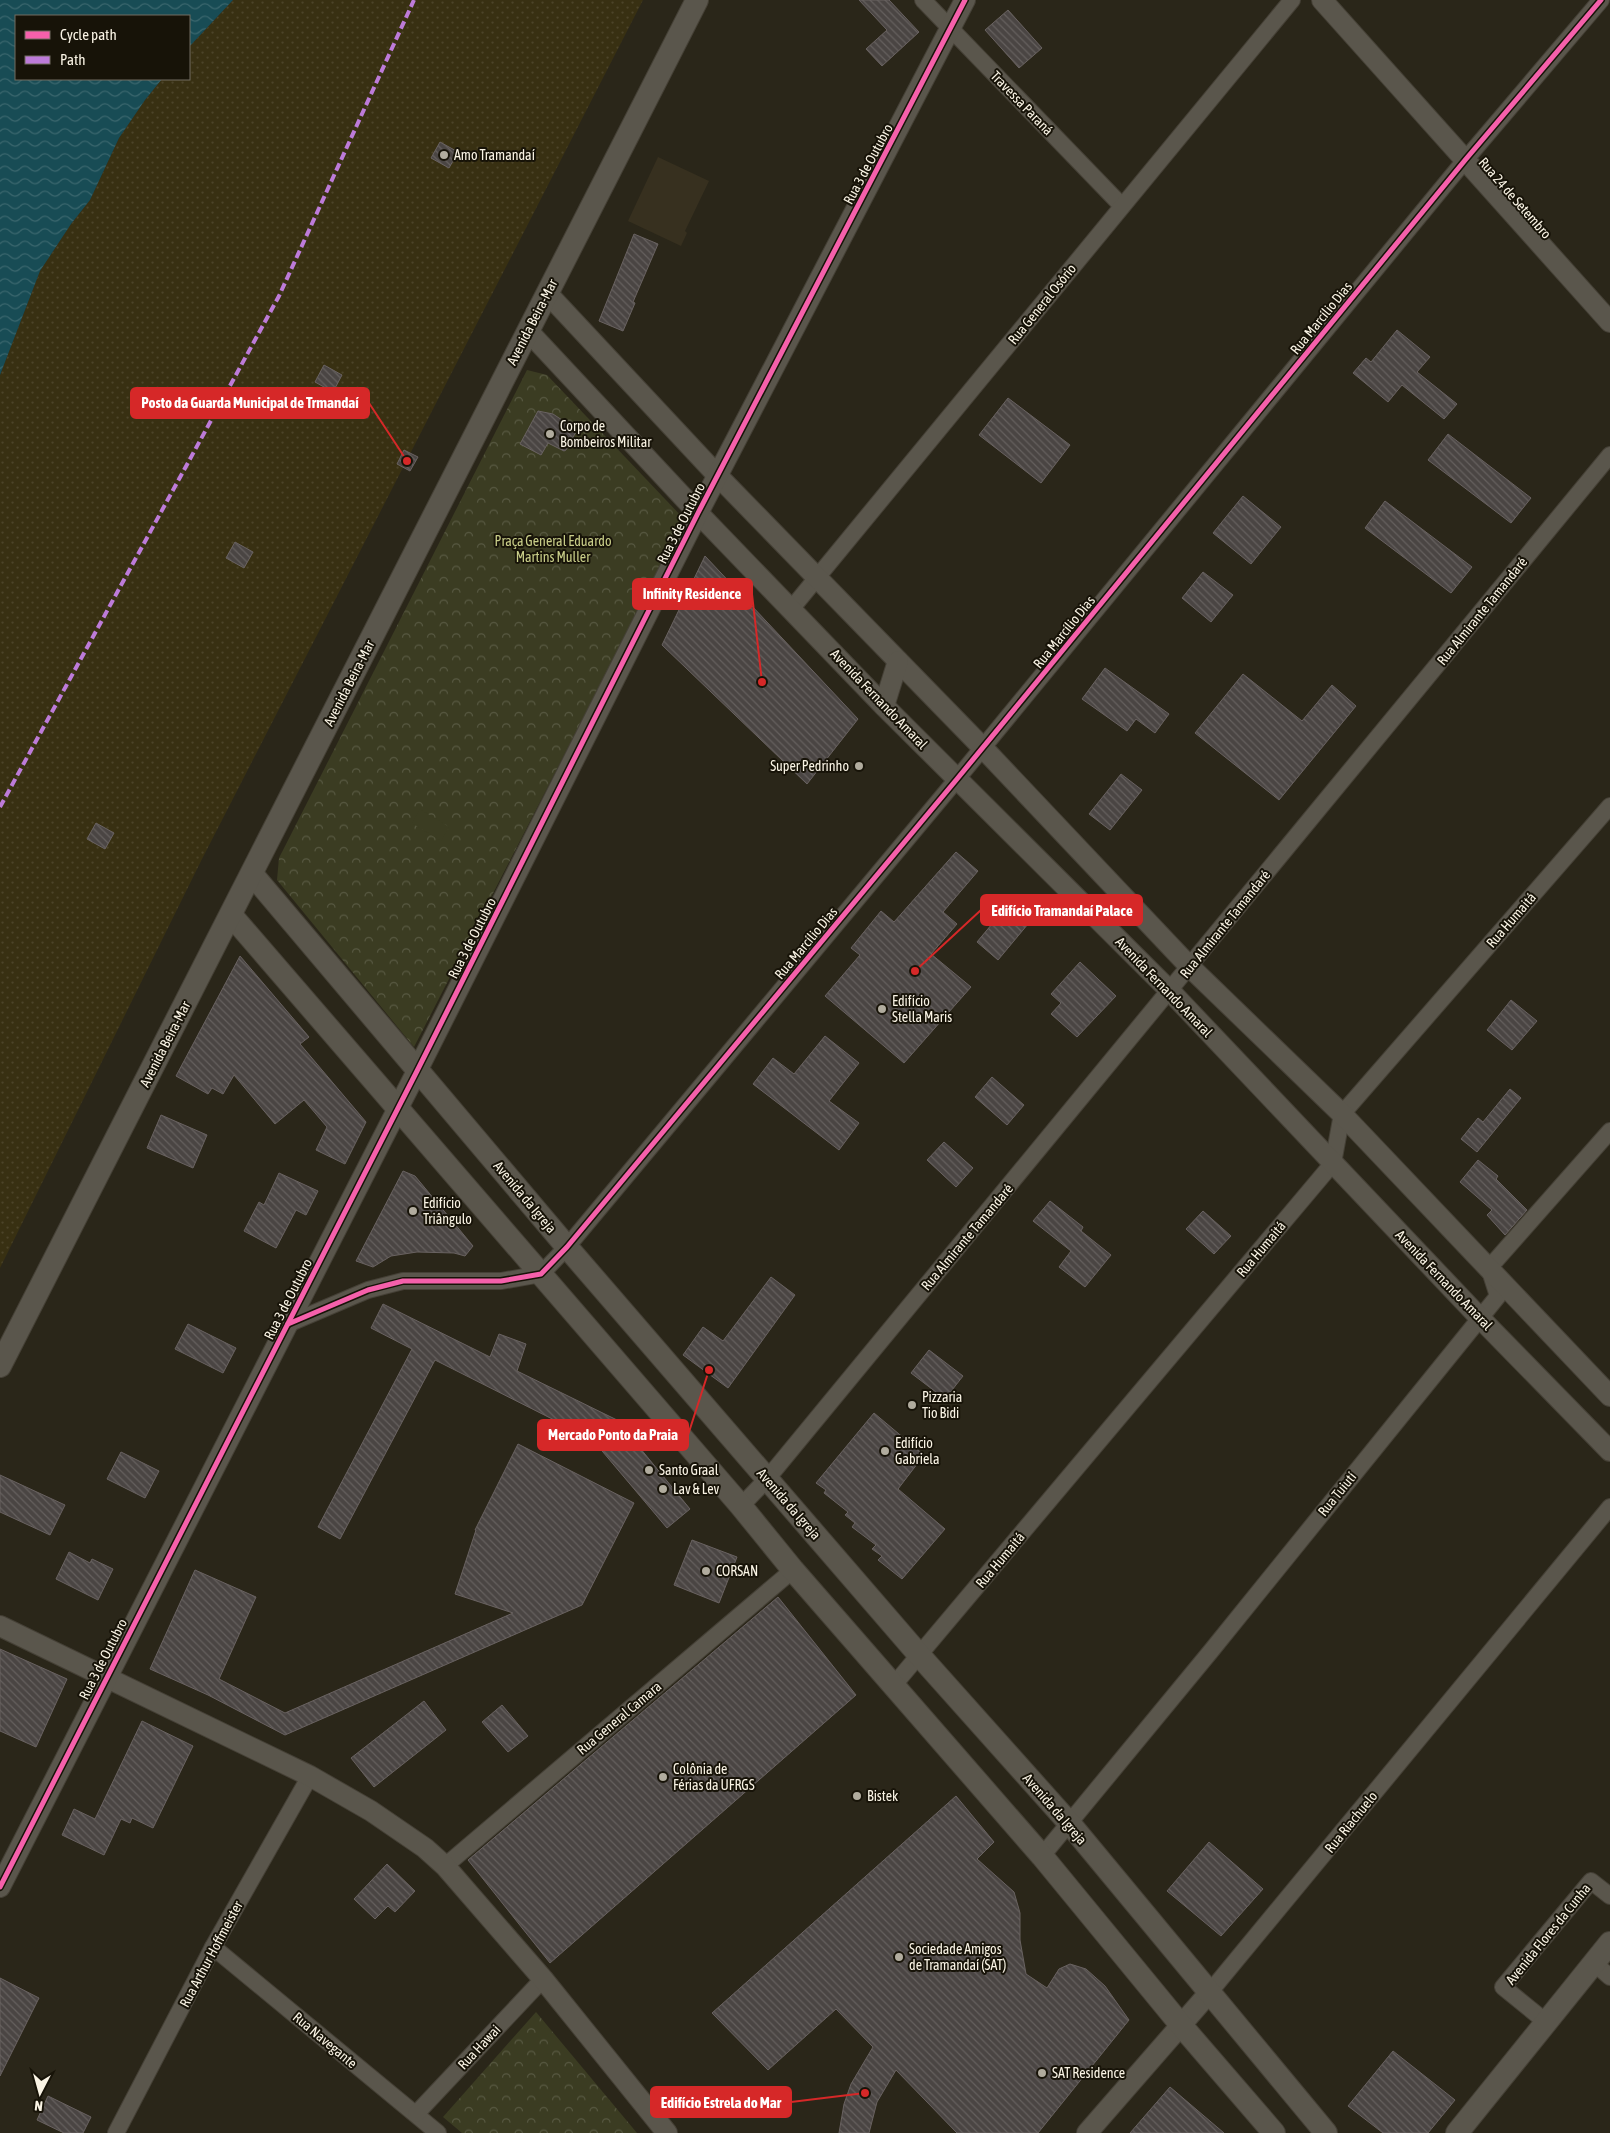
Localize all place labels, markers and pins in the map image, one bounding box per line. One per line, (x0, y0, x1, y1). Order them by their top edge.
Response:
place label: Amo Tramandaí (454, 147, 535, 163)
marker: Amo Tramandaí (438, 149, 450, 161)
callout: Posto da Guarda Municipal de Trmandaí (131, 388, 369, 418)
place label: Corpo de Bombeiros Militar (560, 418, 652, 450)
marker: Corpo de Bombeiros Militar (544, 428, 556, 440)
callout: Infinity Residence (633, 579, 752, 609)
place label: Super Pedrinho (770, 758, 849, 774)
marker: Super Pedrinho (853, 760, 865, 772)
callout: Edifício Tramandaí Palace (981, 895, 1142, 925)
place label: Edifício Stella Maris (892, 993, 952, 1025)
marker: Edifício Stella Maris (876, 1003, 888, 1015)
place label: Edifício Triângulo (423, 1195, 472, 1227)
marker: Edifício Triângulo (407, 1205, 419, 1217)
place label: Pizzaria Tio Bidi (922, 1389, 962, 1421)
marker: Pizzaria Tio Bidi (906, 1399, 918, 1411)
callout: Mercado Ponto da Praia (538, 1420, 688, 1450)
place label: Edifício Gabriela (895, 1435, 940, 1467)
marker: Edifício Gabriela (879, 1445, 891, 1457)
place label: Santo Graal (659, 1462, 719, 1478)
marker: Santo Graal (643, 1464, 655, 1476)
place label: Lav & Lev (673, 1481, 719, 1497)
marker: Lav & Lev (657, 1483, 669, 1495)
place label: CORSAN (716, 1563, 758, 1579)
marker: CORSAN (700, 1565, 712, 1577)
place label: Colônia de Férias da UFRGS (673, 1761, 755, 1793)
marker: Colônia de Férias da UFRGS (657, 1771, 669, 1783)
place label: Bistek (867, 1788, 898, 1804)
marker: Bistek (851, 1790, 863, 1802)
place label: Sociedade Amigos de Tramandaí (SAT) (909, 1941, 1006, 1973)
marker: Sociedade Amigos de Tramandaí (SAT) (893, 1951, 905, 1963)
place label: SAT Residence (1052, 2065, 1125, 2081)
marker: SAT Residence (1036, 2067, 1048, 2079)
callout: Edifício Estrela do Mar (651, 2087, 791, 2117)

